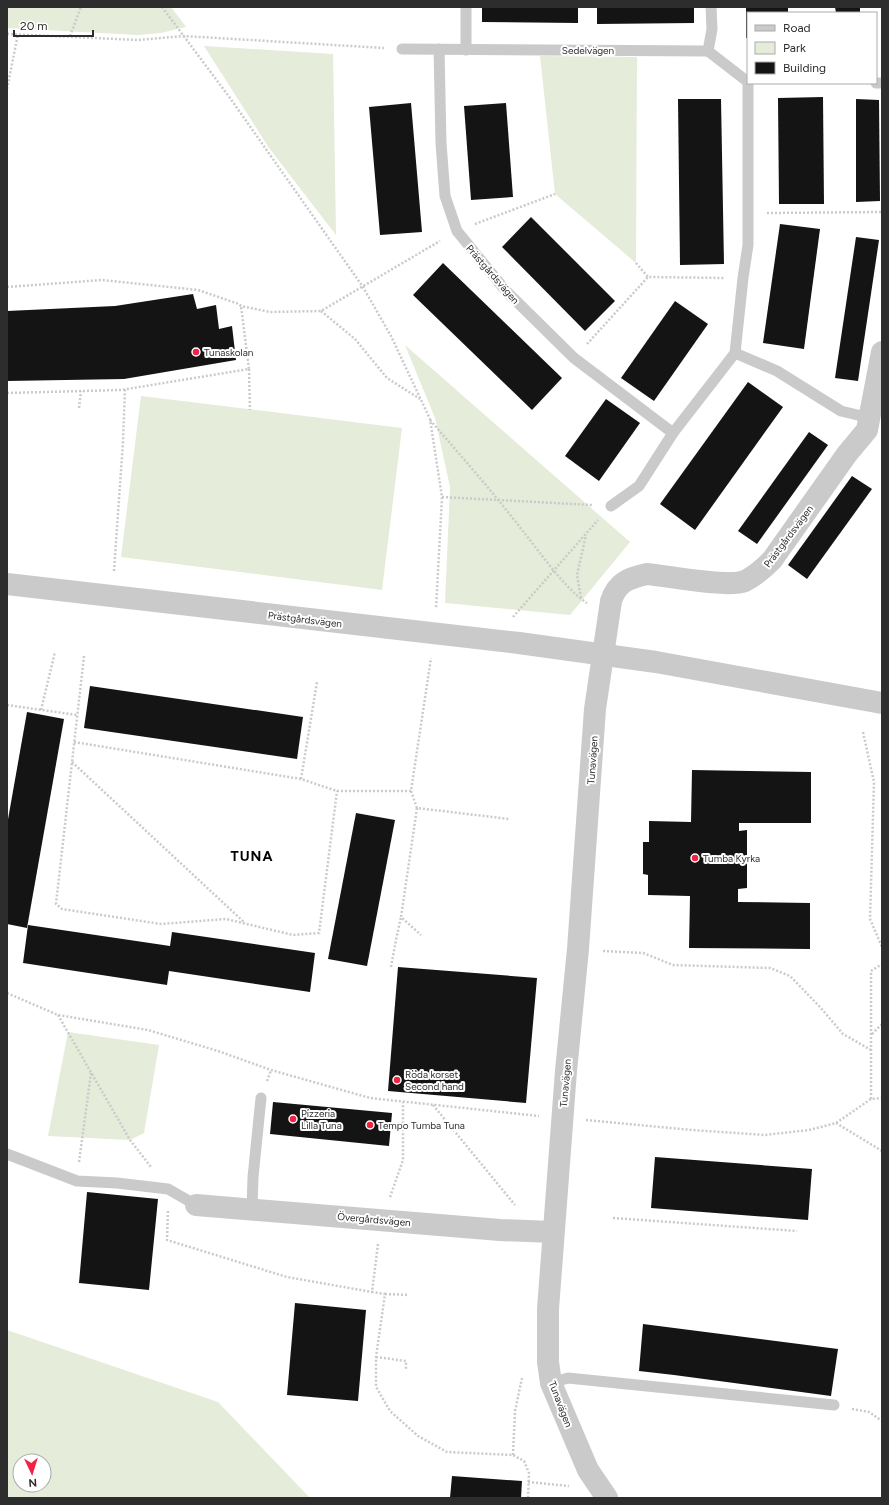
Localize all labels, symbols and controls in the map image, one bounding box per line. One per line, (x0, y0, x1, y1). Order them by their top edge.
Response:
scale bar (14, 12, 93, 38)
legend (747, 12, 877, 84)
text: 20 m (20, 19, 48, 33)
text: Road (783, 21, 811, 35)
text: Park (783, 41, 806, 55)
street label: Sedelvägen (562, 44, 615, 57)
text: Building (783, 61, 826, 75)
street label: Prästgårdsvägen (463, 242, 522, 307)
place label: Tunaskolan (204, 346, 254, 359)
marker: Tunaskolan (191, 347, 201, 357)
street label: Prästgårdsvägen (761, 502, 816, 570)
street label: Prästgårdsvägen (267, 608, 343, 631)
street label: Tunavägen (584, 735, 601, 785)
district label: TUNA (231, 848, 273, 865)
place label: Tumba Kyrka (703, 852, 760, 865)
marker: Tumba Kyrka (690, 853, 700, 863)
street label: Tunavägen (557, 1058, 574, 1108)
place label: Röda korset Second hand (405, 1068, 464, 1093)
marker: Röda korset Second hand (392, 1075, 402, 1085)
place label: Pizzeria Lilla Tuna (301, 1107, 342, 1132)
marker: Pizzeria Lilla Tuna (288, 1114, 298, 1124)
place label: Tempo Tumba Tuna (378, 1119, 465, 1132)
marker: Tempo Tumba Tuna (365, 1120, 375, 1130)
street label: Övergårdsvägen (337, 1210, 412, 1229)
street label: Tunavägen (546, 1379, 575, 1430)
north arrow (12, 1453, 52, 1493)
text: N (28, 1476, 37, 1489)

